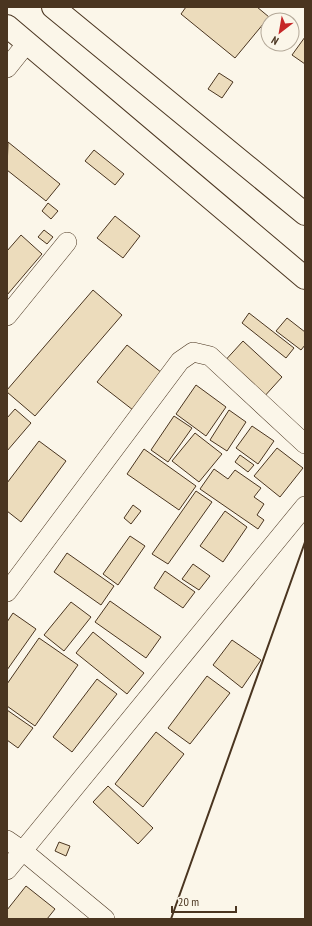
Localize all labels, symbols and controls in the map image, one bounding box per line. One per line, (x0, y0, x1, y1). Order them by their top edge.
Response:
north arrow (260, 12, 300, 52)
text: N (269, 33, 281, 48)
scale bar (172, 888, 236, 914)
text: 20 m (178, 894, 199, 909)

